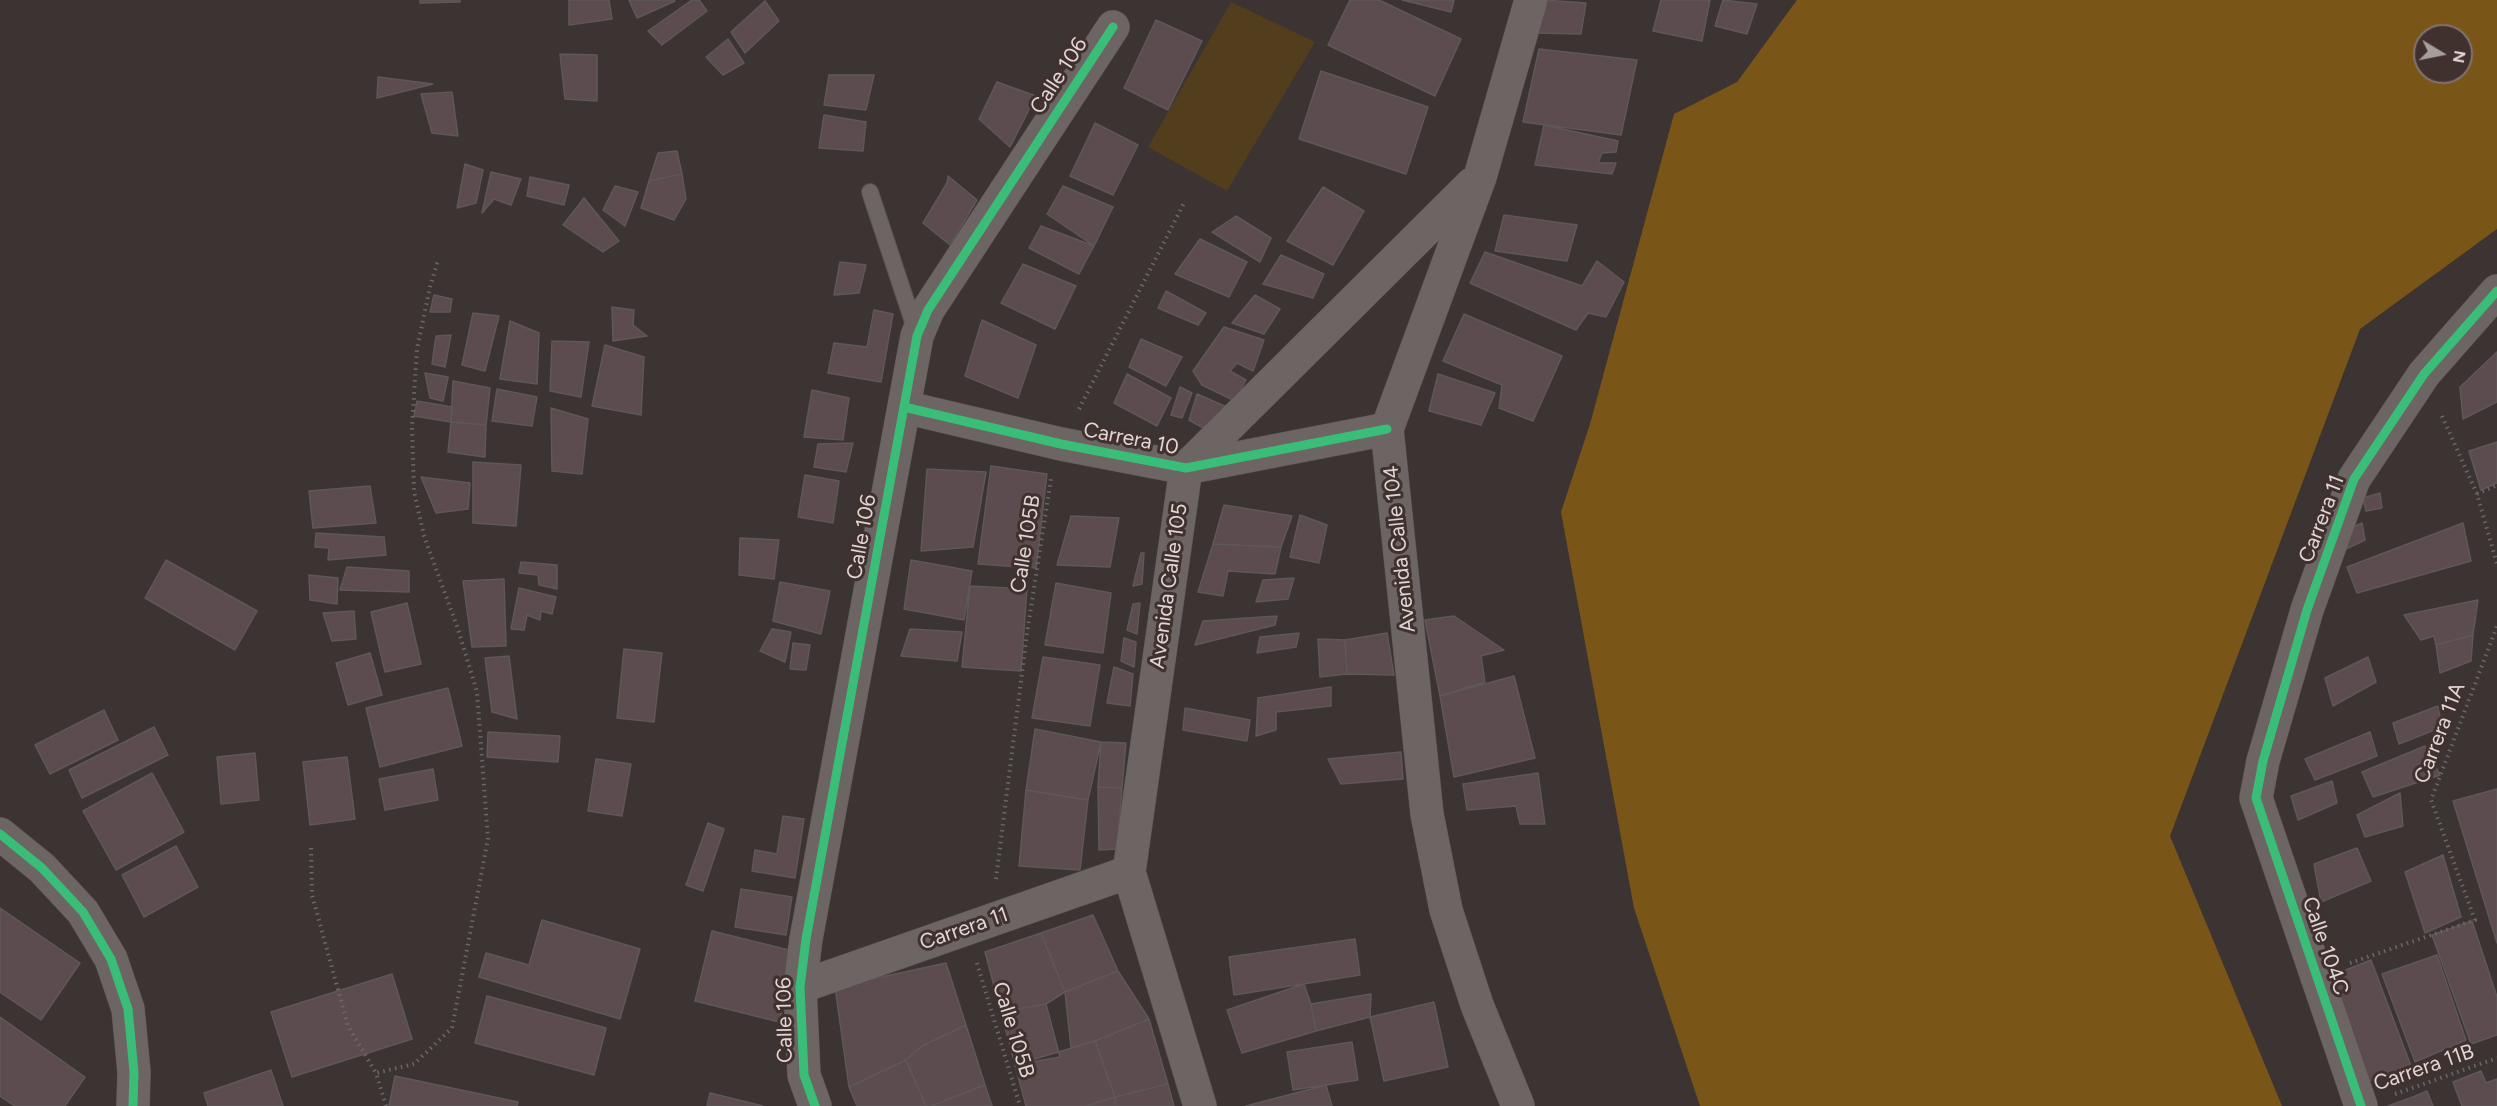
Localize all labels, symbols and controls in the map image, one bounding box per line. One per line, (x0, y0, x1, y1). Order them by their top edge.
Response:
north arrow (2413, 24, 2473, 84)
street label: Calle 106 (1025, 33, 1093, 119)
text: N (2449, 49, 2470, 65)
street label: Carrera 10 (1081, 417, 1181, 461)
street label: Avenida Calle 104 (1379, 464, 1421, 634)
street label: Carrera 11 (2294, 472, 2350, 566)
street label: Calle 106 (842, 493, 882, 581)
street label: Calle 105B (1006, 493, 1046, 595)
street label: Avenida Calle 105 (1145, 502, 1193, 670)
street label: Carrera 11A (2409, 679, 2471, 787)
street label: Calle 104C (2296, 894, 2354, 998)
street label: Carrera 11 (916, 902, 1012, 956)
street label: Calle 106 (772, 977, 798, 1063)
street label: Calle 105B (987, 979, 1039, 1081)
street label: Carrera 11B (2370, 1039, 2478, 1097)

